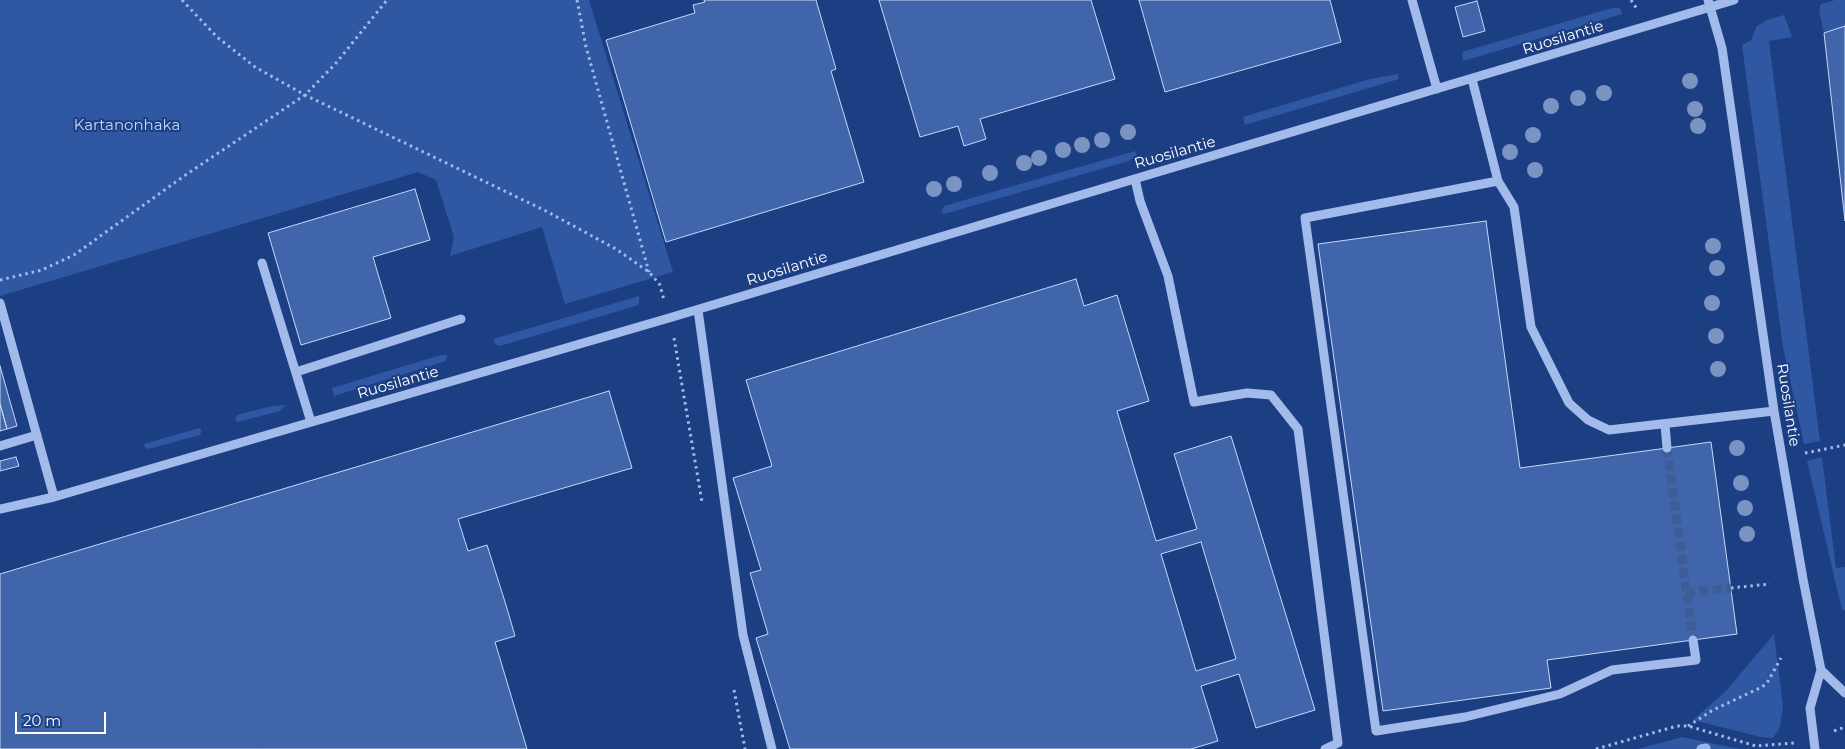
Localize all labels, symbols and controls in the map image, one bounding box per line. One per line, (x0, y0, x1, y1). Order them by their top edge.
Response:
street label: Ruosilantie (1520, 17, 1606, 59)
park label: Kartanonhaka (74, 117, 180, 135)
street label: Ruosilantie (1132, 133, 1218, 173)
street label: Ruosilantie (744, 248, 830, 290)
street label: Ruosilantie (1773, 362, 1803, 448)
street label: Ruosilantie (355, 363, 441, 403)
scale bar (18, 702, 109, 734)
text: 20 m (23, 711, 61, 730)

